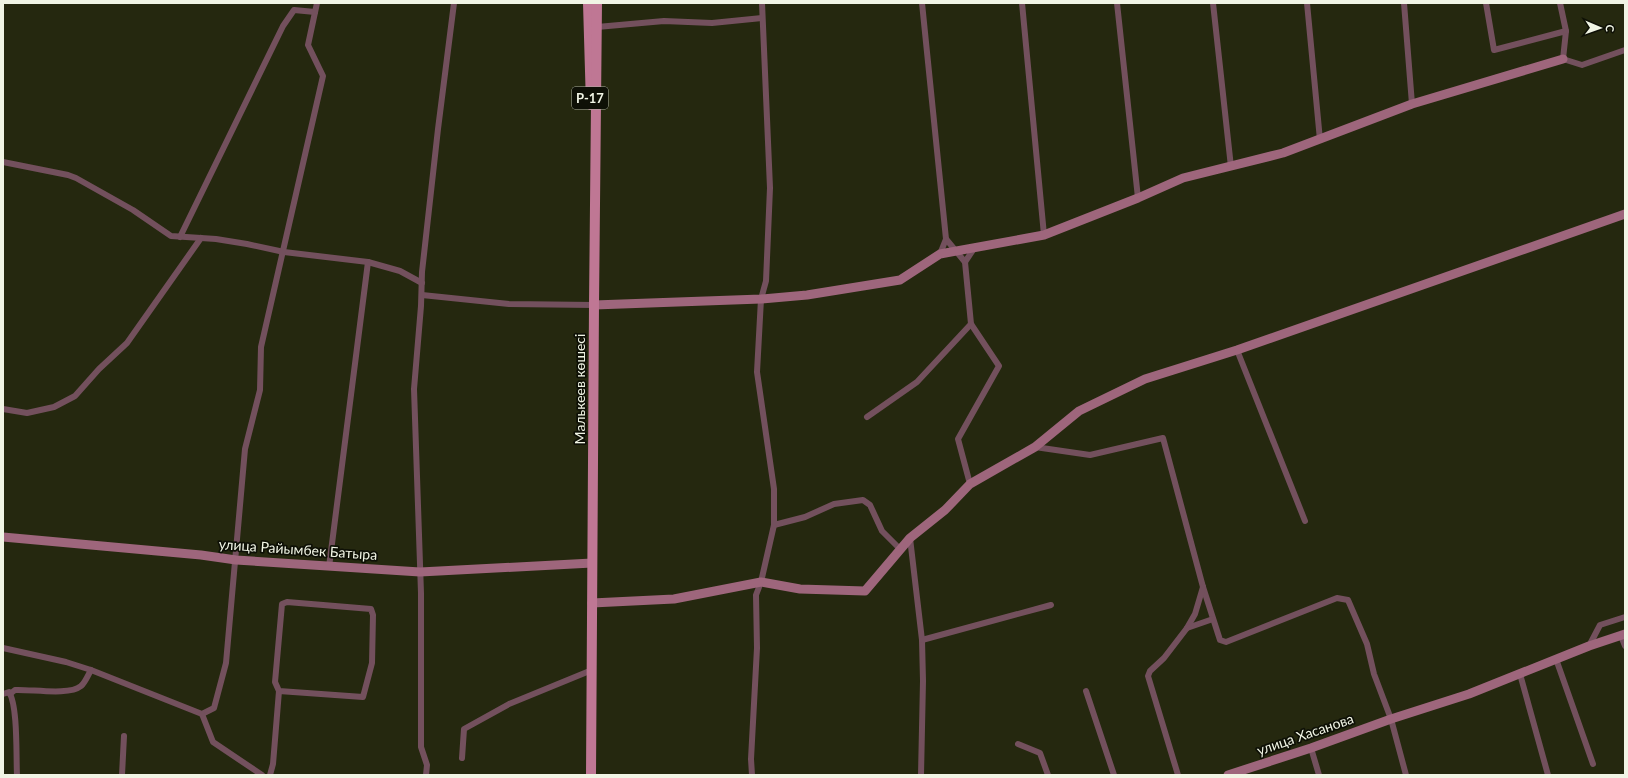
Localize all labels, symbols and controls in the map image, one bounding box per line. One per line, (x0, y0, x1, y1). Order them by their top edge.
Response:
north arrow (1580, 8, 1620, 48)
text: С (1604, 25, 1617, 33)
road number: P-17 (572, 87, 608, 109)
street label: Малькеев көшесі (571, 334, 588, 444)
street label: улица Райымбек Батыра (218, 535, 378, 563)
street label: улица Хасанова (1254, 709, 1356, 759)

